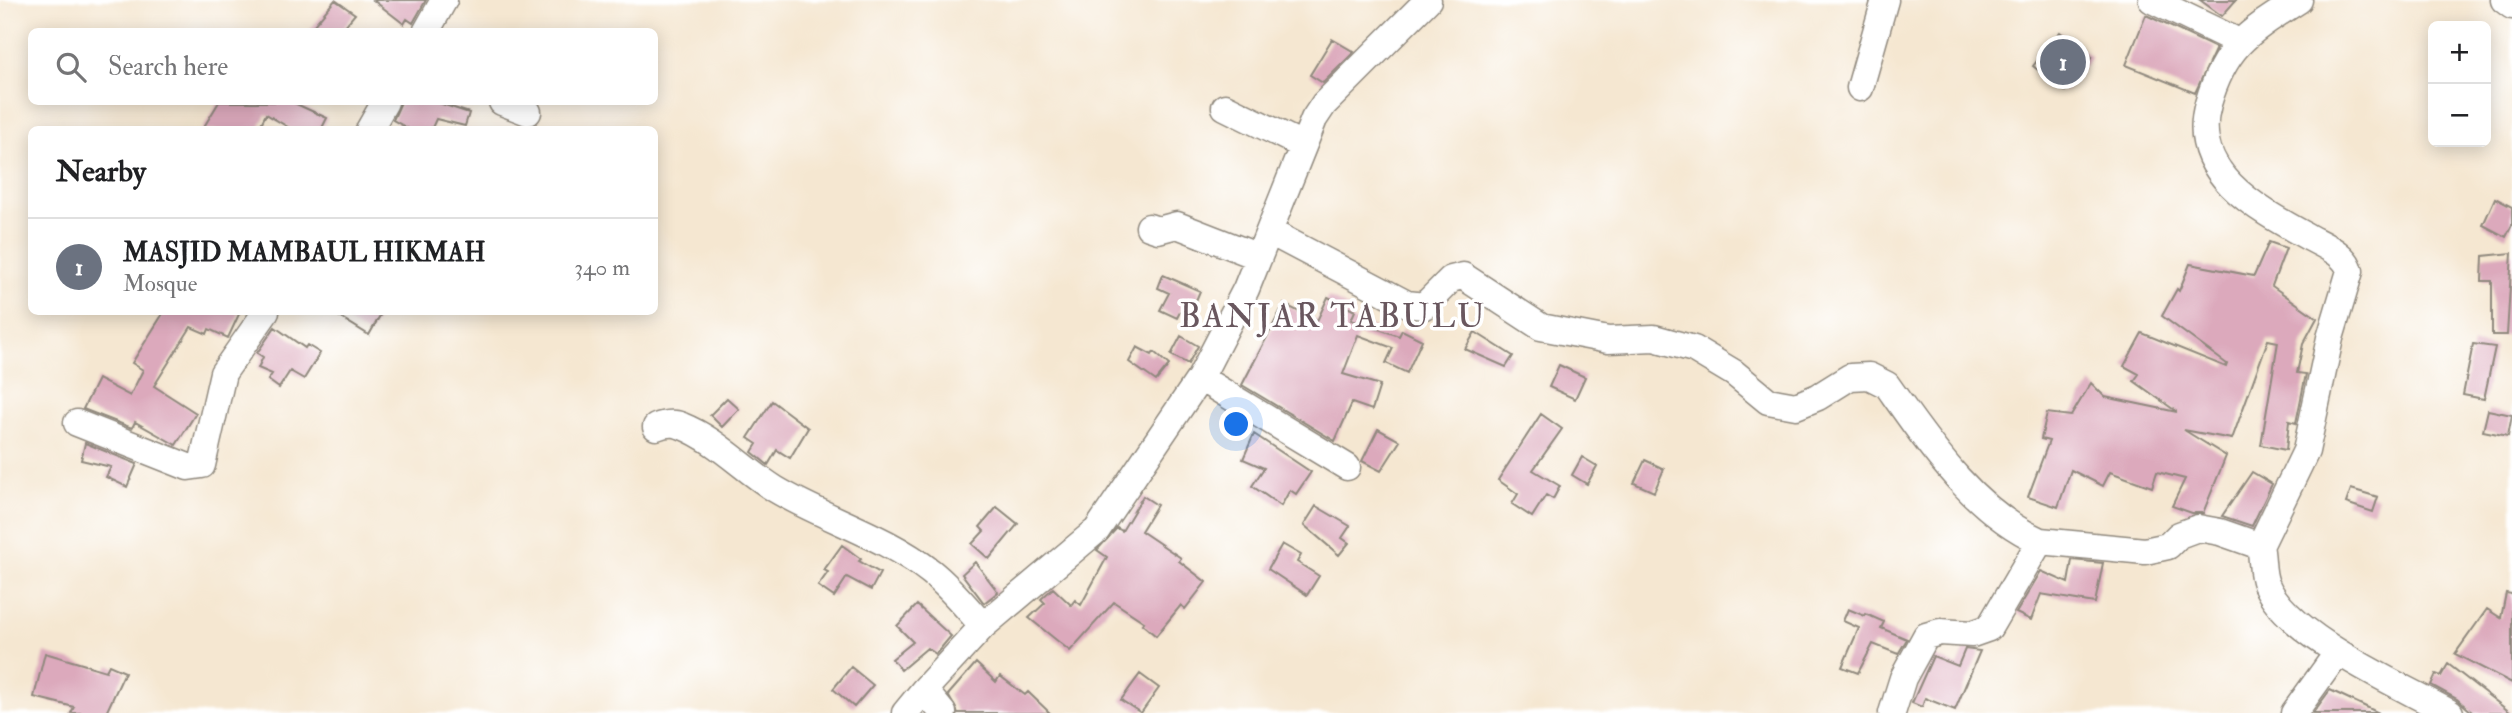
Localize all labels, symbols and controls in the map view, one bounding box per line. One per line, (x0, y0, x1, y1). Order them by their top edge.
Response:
map controls (2428, 21, 2491, 147)
button: + (2428, 21, 2491, 84)
search box (28, 28, 658, 105)
pin: 1 (2040, 36, 2086, 88)
icon: search (52, 48, 90, 86)
text: Search here (108, 51, 228, 83)
button: − (2428, 84, 2491, 147)
text: Nearby (56, 153, 146, 190)
text: MASJID MAMBAUL HIKMAH (123, 237, 486, 269)
text: 1 (75, 253, 83, 282)
text: 340 m (574, 253, 630, 282)
text: Mosque (123, 269, 197, 298)
district label: BANJAR TABULU (1179, 296, 1487, 338)
your location (1219, 407, 1253, 441)

